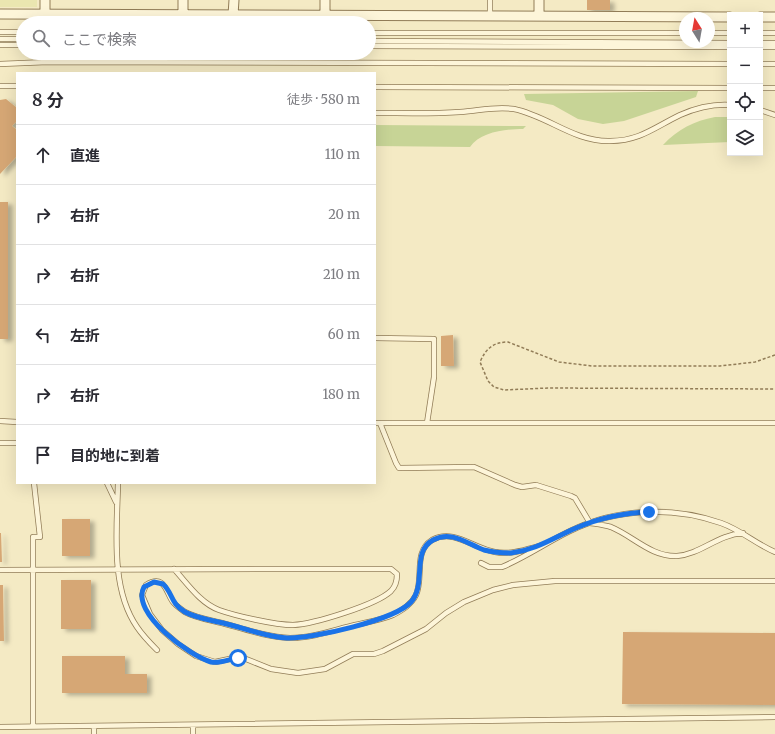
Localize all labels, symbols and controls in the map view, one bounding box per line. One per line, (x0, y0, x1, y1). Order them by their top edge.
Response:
north arrow (679, 12, 715, 48)
map controls (727, 12, 763, 156)
button: + (727, 12, 763, 48)
search box (16, 16, 376, 60)
icon: search (30, 27, 52, 49)
text: ここで検索 (62, 30, 137, 49)
button: − (727, 48, 763, 84)
button: locate (727, 84, 763, 120)
text: 8 分 (32, 89, 64, 111)
text: 徒歩 · 580 m (287, 91, 360, 108)
button: layers (727, 120, 763, 156)
icon: ahead (32, 144, 54, 166)
text: 直進 (70, 146, 100, 165)
text: 110 m (325, 146, 360, 163)
icon: right (32, 204, 54, 226)
text: 右折 (70, 206, 100, 225)
text: 20 m (328, 206, 360, 223)
icon: right (32, 264, 54, 286)
text: 右折 (70, 266, 100, 285)
text: 210 m (323, 266, 360, 283)
icon: left (32, 324, 54, 346)
text: 左折 (70, 326, 100, 345)
text: 60 m (328, 326, 360, 343)
icon: right (32, 384, 54, 406)
text: 右折 (70, 386, 100, 405)
text: 180 m (322, 386, 360, 403)
icon: arrive (32, 444, 54, 466)
text: 目的地に到着 (70, 446, 160, 465)
route end (640, 503, 658, 521)
route start (229, 649, 247, 667)

